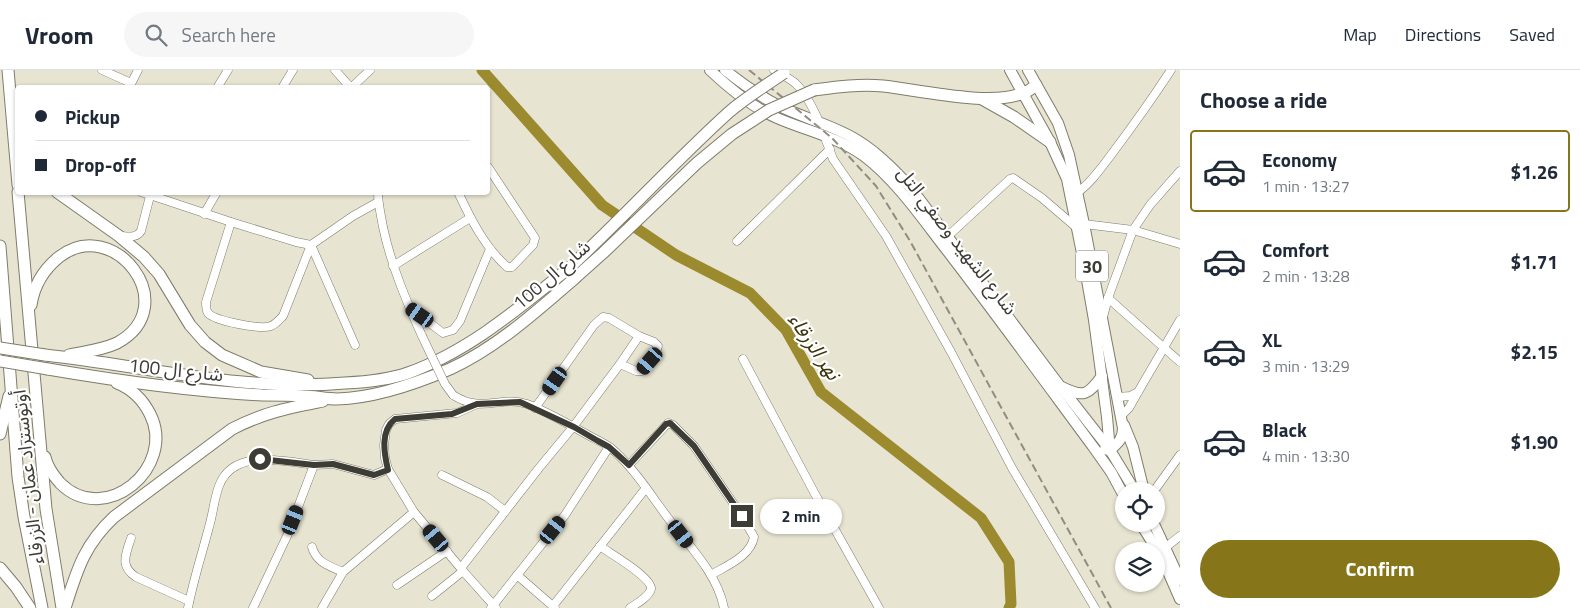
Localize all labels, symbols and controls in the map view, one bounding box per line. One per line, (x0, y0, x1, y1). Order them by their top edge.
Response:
search box (124, 12, 474, 57)
text: Vroom (25, 17, 94, 53)
text: Search here (182, 20, 276, 49)
icon: search (142, 21, 170, 49)
text: Map (1343, 21, 1377, 48)
text: Directions (1405, 21, 1481, 48)
text: Saved (1509, 21, 1555, 48)
text: Choose a ride (1200, 83, 1327, 117)
text: Pickup (65, 102, 120, 131)
text: Economy (1262, 145, 1337, 174)
icon: car (1202, 149, 1247, 194)
text: Drop-off (65, 150, 136, 179)
text: $1.26 (1511, 157, 1558, 186)
street label: شارع الشهيد وصفي التل (890, 160, 1025, 321)
text: 1 min · 13:27 (1262, 174, 1350, 198)
street label: شارع ال 100 (506, 232, 596, 316)
text: Comfort (1262, 235, 1329, 264)
icon: car (1202, 239, 1247, 284)
text: $1.71 (1511, 247, 1558, 276)
road number: 30 (1076, 250, 1108, 282)
text: 2 min · 13:28 (1262, 264, 1350, 288)
car (403, 300, 436, 330)
water label: نهر الزرقاء (781, 306, 850, 387)
text: XL (1262, 325, 1282, 354)
icon: car (1202, 329, 1247, 374)
text: $2.15 (1511, 337, 1558, 366)
car (634, 345, 665, 377)
street label: شارع ال 100 (127, 350, 225, 388)
text: 3 min · 13:29 (1262, 354, 1350, 378)
car (540, 364, 569, 398)
street label: أوتوستراد عمان - الزرقاء (3, 388, 51, 566)
text: Black (1262, 415, 1307, 444)
icon: car (1202, 419, 1247, 464)
text: $1.90 (1511, 427, 1558, 456)
text: 4 min · 13:30 (1262, 444, 1350, 468)
route start (249, 448, 271, 470)
map controls (1115, 482, 1165, 592)
button: locate (1115, 482, 1165, 532)
callout: 2 min (760, 498, 842, 534)
car (280, 503, 305, 537)
text: 2 min (782, 504, 820, 528)
route end (731, 505, 753, 527)
car (537, 514, 568, 546)
car (665, 518, 696, 550)
car (420, 522, 451, 554)
button: Confirm (1200, 540, 1560, 598)
button: layers (1115, 542, 1165, 592)

